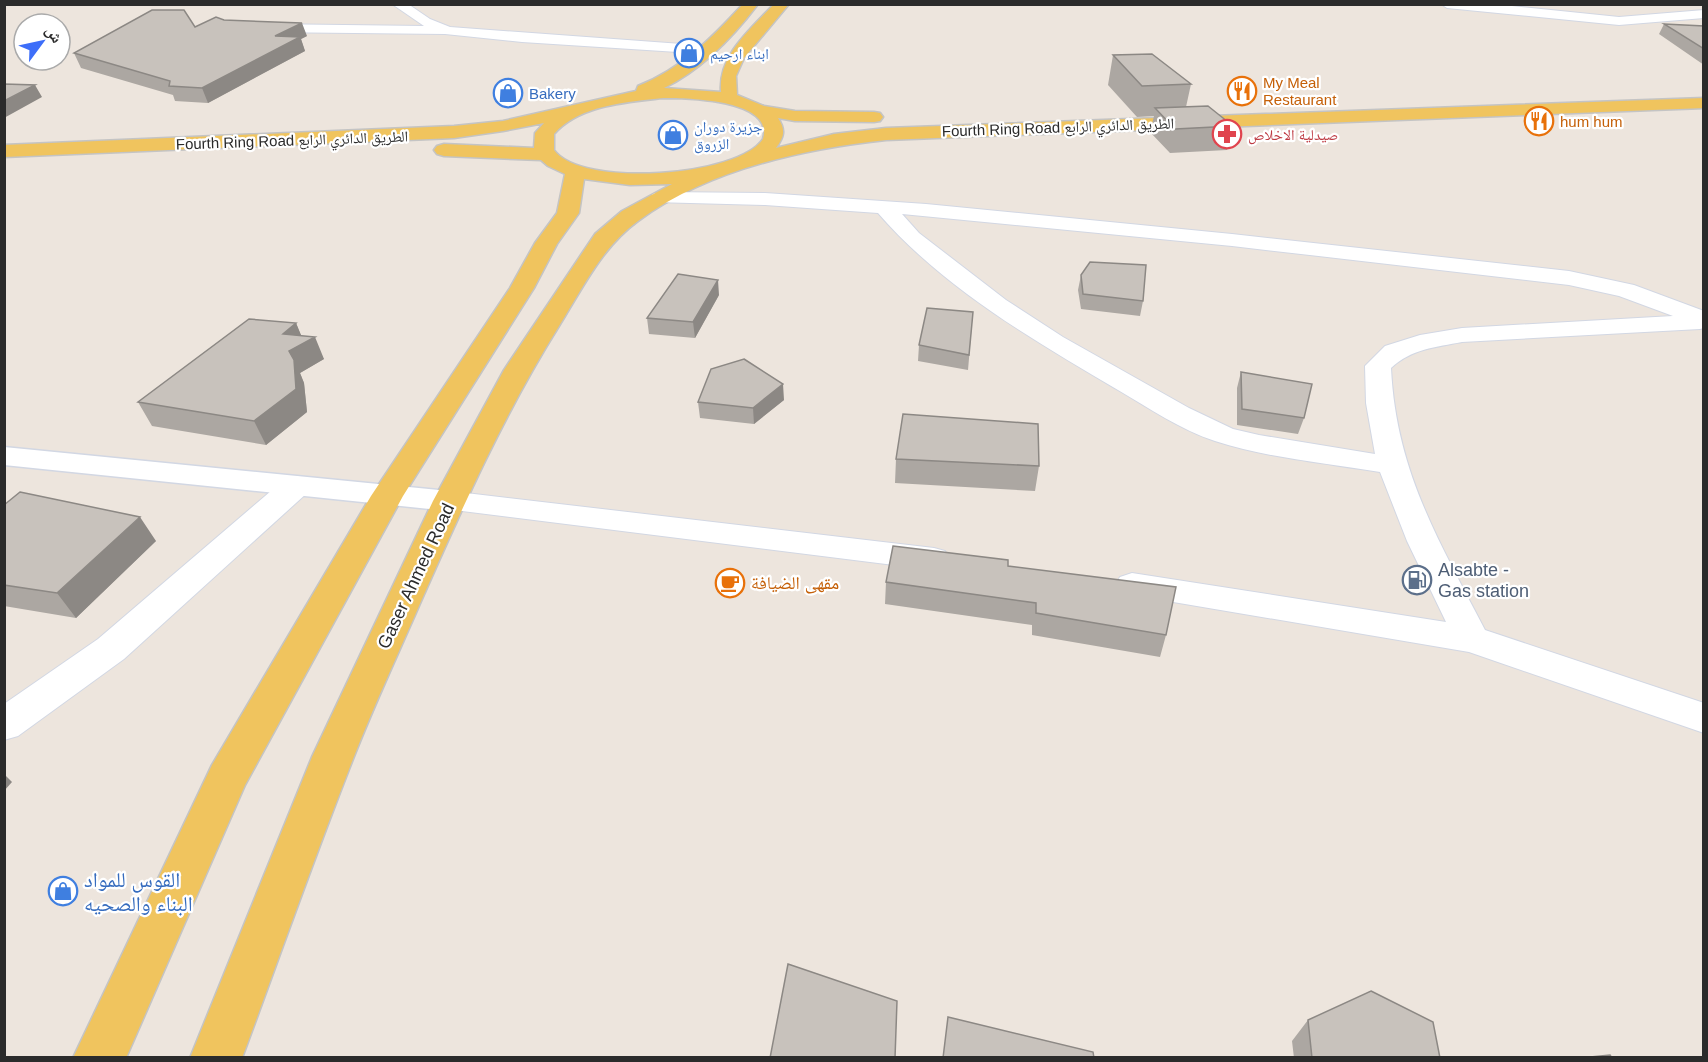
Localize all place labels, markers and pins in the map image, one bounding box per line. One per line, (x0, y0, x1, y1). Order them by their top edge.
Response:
shop icon: ابناء ارحيم (673, 37, 705, 69)
place label: ابناء ارحيم (710, 45, 769, 64)
place label: My Meal Restaurant (1263, 74, 1337, 108)
restaurant icon: My Meal Restaurant (1226, 75, 1258, 107)
shop icon: Bakery (492, 77, 524, 109)
place label: Bakery (529, 85, 576, 102)
restaurant icon: hum hum (1523, 105, 1555, 137)
place label: hum hum (1560, 113, 1623, 130)
place label: جزيرة دوران الزروق (694, 118, 763, 154)
pharmacy icon: صيدلية الاخلاص (1211, 118, 1243, 150)
shop icon: جزيرة دوران الزروق (657, 119, 689, 151)
place label: صيدلية الاخلاص (1248, 126, 1338, 145)
place label: Alsabte - Gas station (1438, 560, 1529, 601)
fuel station icon: Alsabte - Gas station (1401, 564, 1433, 596)
cafe icon: مقهى الضيافة (714, 567, 746, 599)
place label: مقهى الضيافة (751, 573, 839, 594)
place label: القوس للمواد البناء والصحيه (84, 868, 193, 915)
shop icon: القوس للمواد البناء والصحيه (47, 875, 79, 907)

